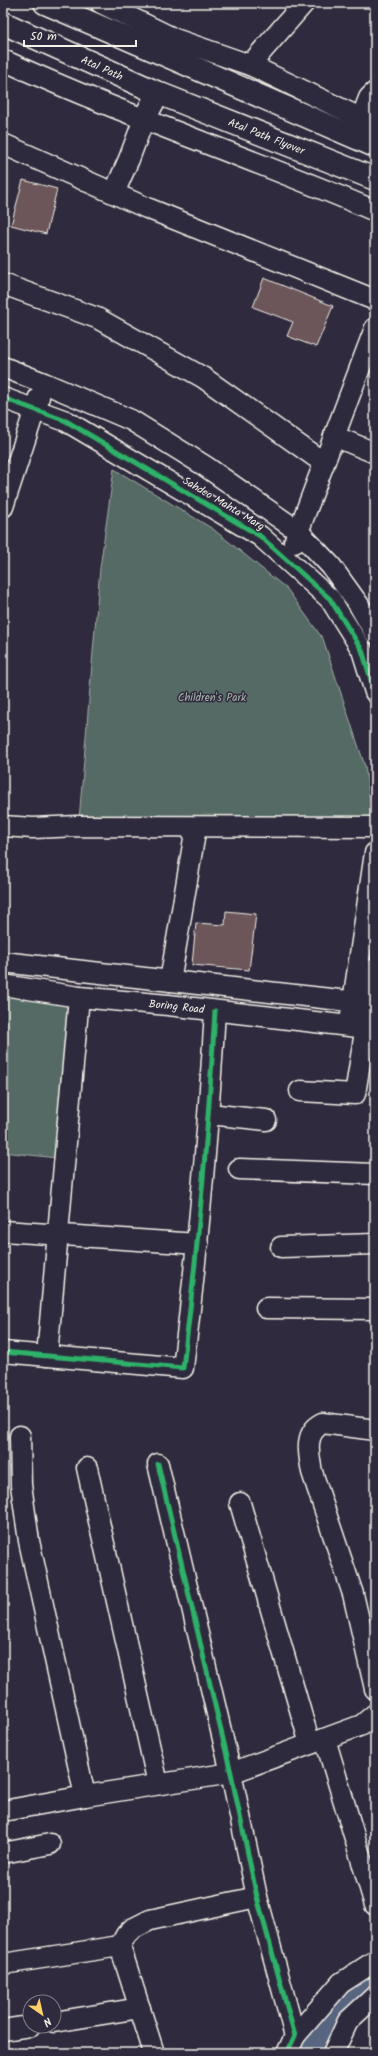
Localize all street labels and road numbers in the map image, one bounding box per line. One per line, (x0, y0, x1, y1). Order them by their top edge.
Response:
street label: Atal Path (78, 51, 126, 86)
street label: Atal Path Flyover (225, 114, 309, 161)
street label: Sahdeo Mahta Marg (179, 472, 268, 536)
street label: Boring Road (148, 995, 206, 1019)

